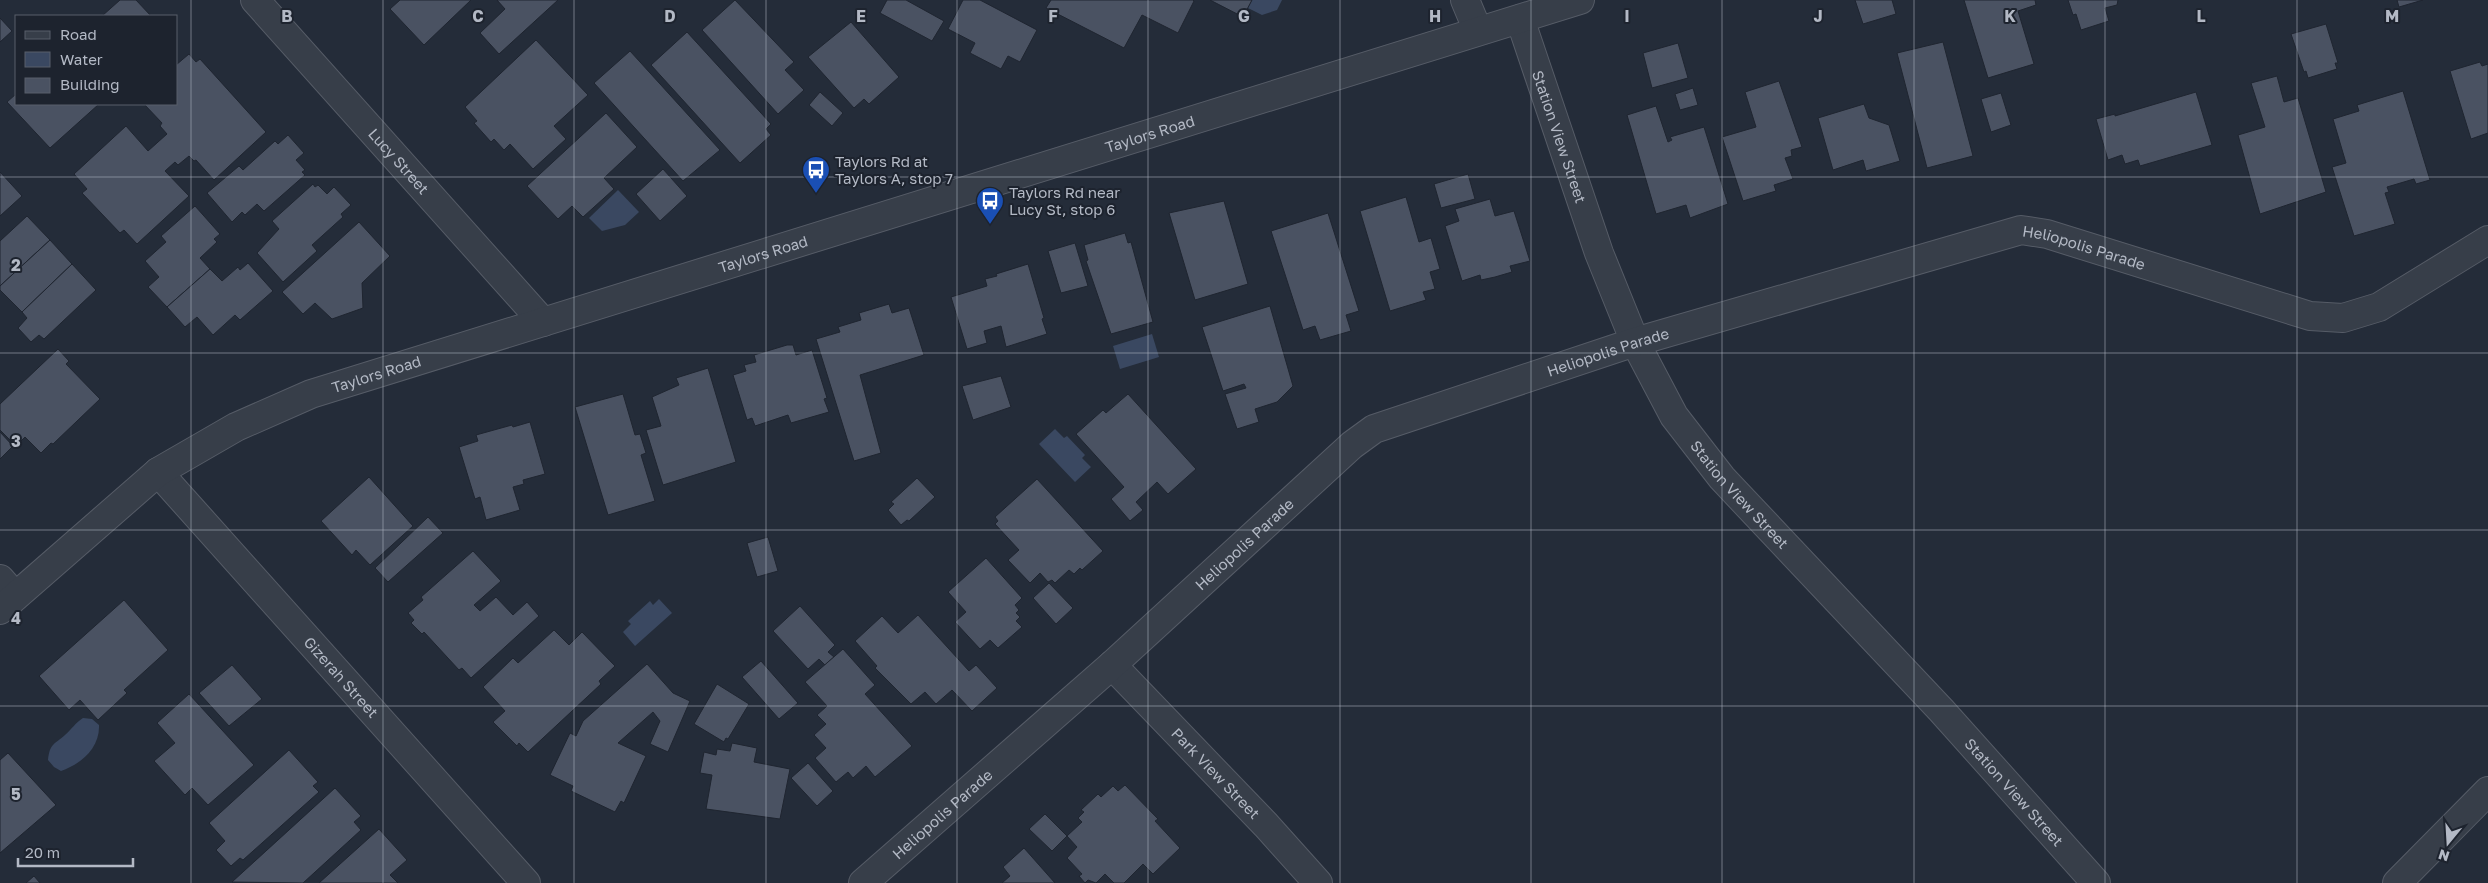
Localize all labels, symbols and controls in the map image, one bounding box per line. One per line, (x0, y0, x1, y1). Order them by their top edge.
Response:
text: B (281, 6, 293, 26)
text: C (472, 6, 484, 26)
text: D (664, 6, 676, 26)
text: E (856, 6, 866, 26)
text: F (1048, 6, 1058, 26)
text: G (1238, 6, 1250, 26)
text: H (1429, 6, 1441, 26)
text: I (1624, 6, 1630, 26)
text: J (1813, 6, 1823, 26)
text: K (2004, 6, 2016, 26)
text: L (2196, 6, 2206, 26)
text: M (2385, 6, 2399, 26)
legend (15, 15, 178, 105)
text: Road (60, 25, 97, 43)
text: Water (60, 50, 103, 68)
street label: Station View Street (1529, 68, 1590, 205)
text: Building (60, 75, 120, 93)
street label: Taylors Road (1103, 111, 1197, 156)
street label: Lucy Street (365, 124, 433, 198)
place label: Taylors Rd at Taylors A, stop 7 (835, 152, 953, 187)
bus stop icon: Taylors Rd at Taylors A, stop 7 (801, 155, 831, 194)
place label: Taylors Rd near Lucy St, stop 6 (1009, 183, 1120, 218)
bus stop icon: Taylors Rd near Lucy St, stop 6 (975, 186, 1005, 225)
street label: Heliopolis Parade (2021, 221, 2148, 273)
street label: Taylors Road (716, 231, 810, 276)
text: 2 (11, 255, 21, 275)
street label: Heliopolis Parade (1545, 324, 1671, 380)
street label: Taylors Road (329, 351, 423, 396)
text: 3 (11, 431, 21, 451)
street label: Station View Street (1687, 437, 1793, 552)
street label: Heliopolis Parade (1191, 494, 1297, 594)
text: 4 (11, 608, 21, 628)
street label: Gizerah Street (301, 633, 382, 721)
street label: Park View Street (1168, 724, 1264, 822)
street label: Station View Street (1961, 734, 2067, 850)
street label: Heliopolis Parade (888, 765, 996, 862)
text: 5 (11, 784, 21, 804)
north arrow (2423, 818, 2473, 868)
scale bar (18, 836, 132, 868)
text: 20 m (25, 843, 60, 861)
text: N (2436, 846, 2452, 866)

